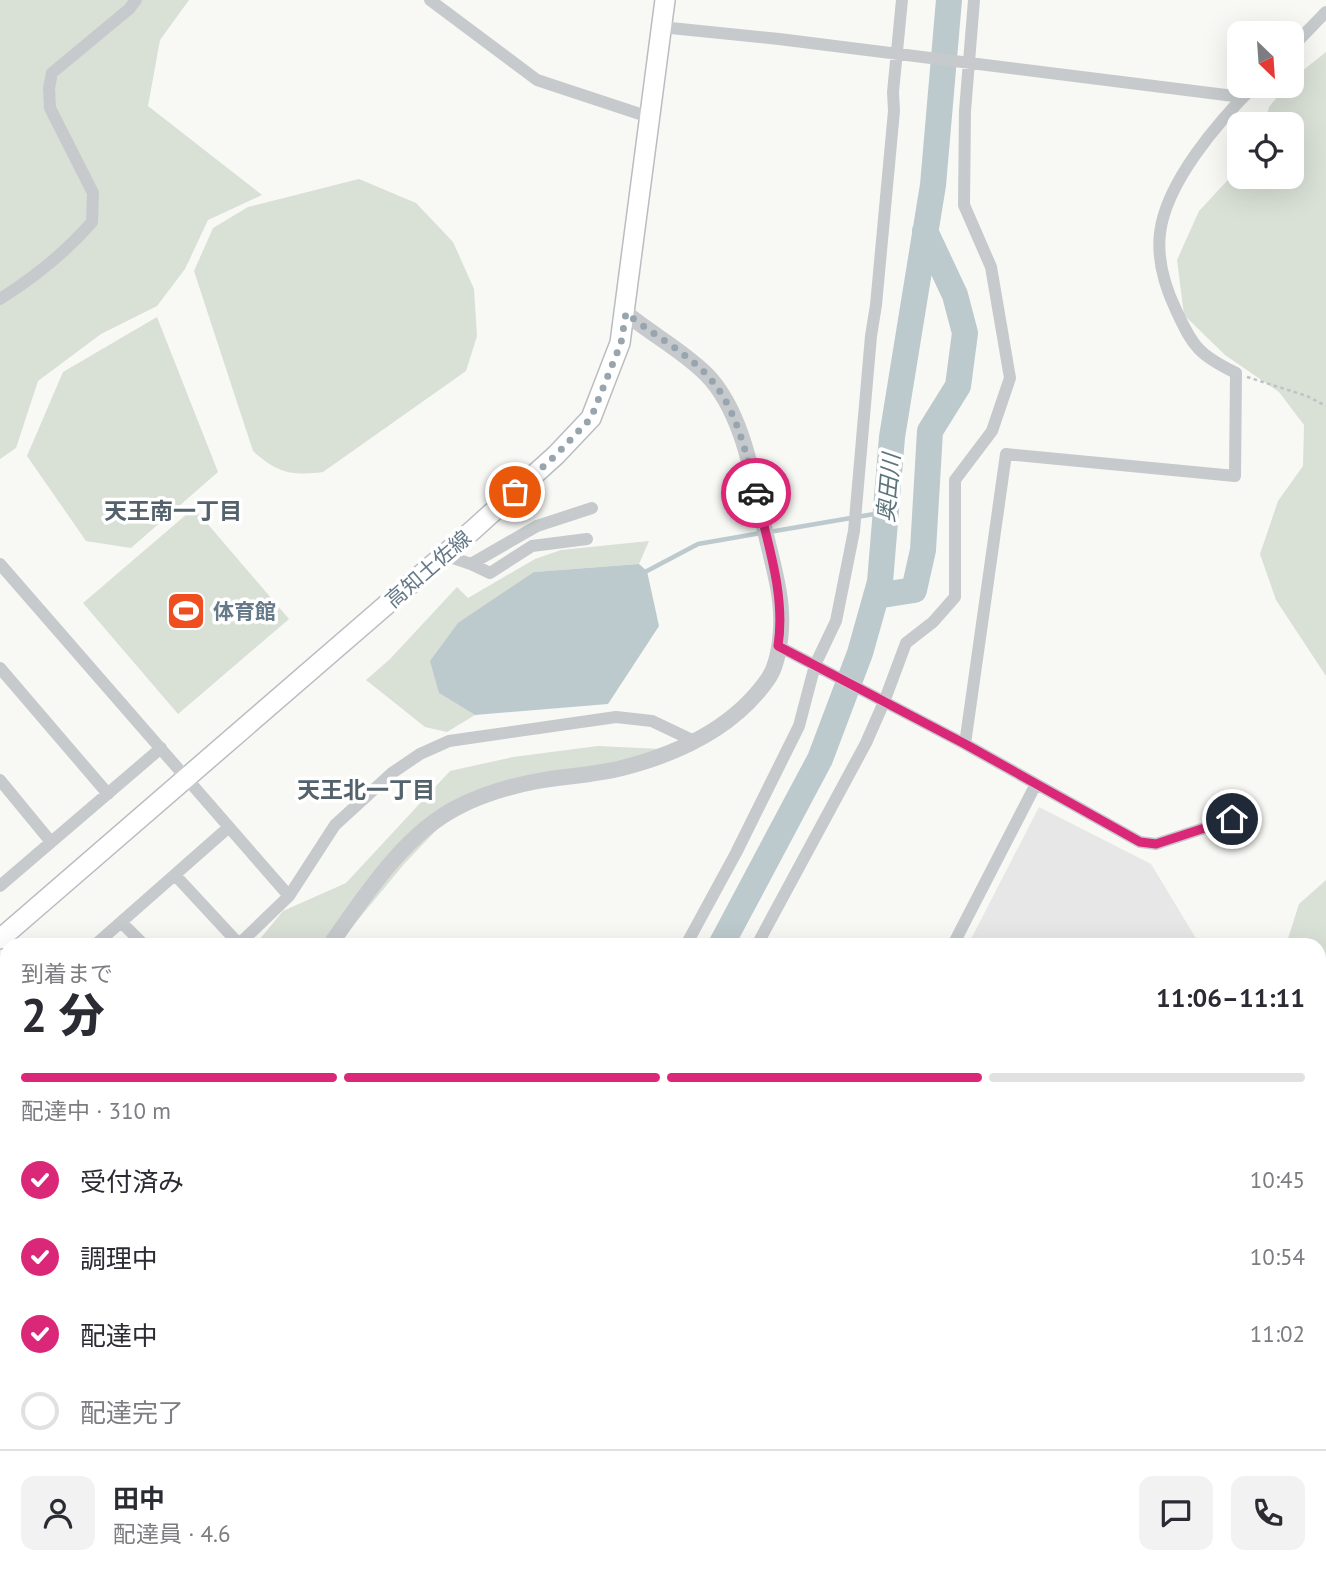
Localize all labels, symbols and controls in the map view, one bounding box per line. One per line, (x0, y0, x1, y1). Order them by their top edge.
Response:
north arrow (1227, 21, 1304, 98)
map controls (1227, 21, 1304, 189)
button: locate (1227, 112, 1304, 189)
water label: 奥田川 (871, 449, 906, 524)
courier (721, 458, 791, 528)
pin (485, 462, 545, 522)
icon: bag (496, 473, 534, 511)
icon: car (737, 474, 775, 512)
district label: 天王南一丁目 (104, 496, 242, 525)
street label: 高知土佐線 (380, 524, 476, 614)
sports icon: 体育館 (165, 590, 207, 632)
place label: 体育館 (213, 598, 276, 625)
district label: 天王北一丁目 (297, 775, 435, 804)
pin (1202, 789, 1262, 849)
icon: home (1213, 800, 1251, 838)
text: 到着まで (21, 959, 113, 988)
text: 11:06–11:11 (1156, 981, 1305, 1014)
text: 2 分 (21, 985, 105, 1045)
text: 配達中 · 310 m (21, 1096, 171, 1125)
icon: check (21, 1161, 59, 1199)
text: 受付済み (80, 1165, 184, 1198)
text: 10:45 (1250, 1165, 1305, 1194)
icon: check (21, 1238, 59, 1276)
text: 調理中 (80, 1242, 158, 1275)
text: 10:54 (1250, 1242, 1305, 1271)
icon: check (21, 1315, 59, 1353)
text: 配達中 (80, 1319, 158, 1352)
text: 11:02 (1250, 1319, 1305, 1348)
text: 配達完了 (80, 1396, 184, 1429)
button: person (21, 1476, 95, 1550)
button: chat (1139, 1476, 1213, 1550)
button: phone (1231, 1476, 1305, 1550)
text: 田中 (113, 1482, 165, 1515)
text: 配達員 · 4.6 (113, 1519, 230, 1548)

